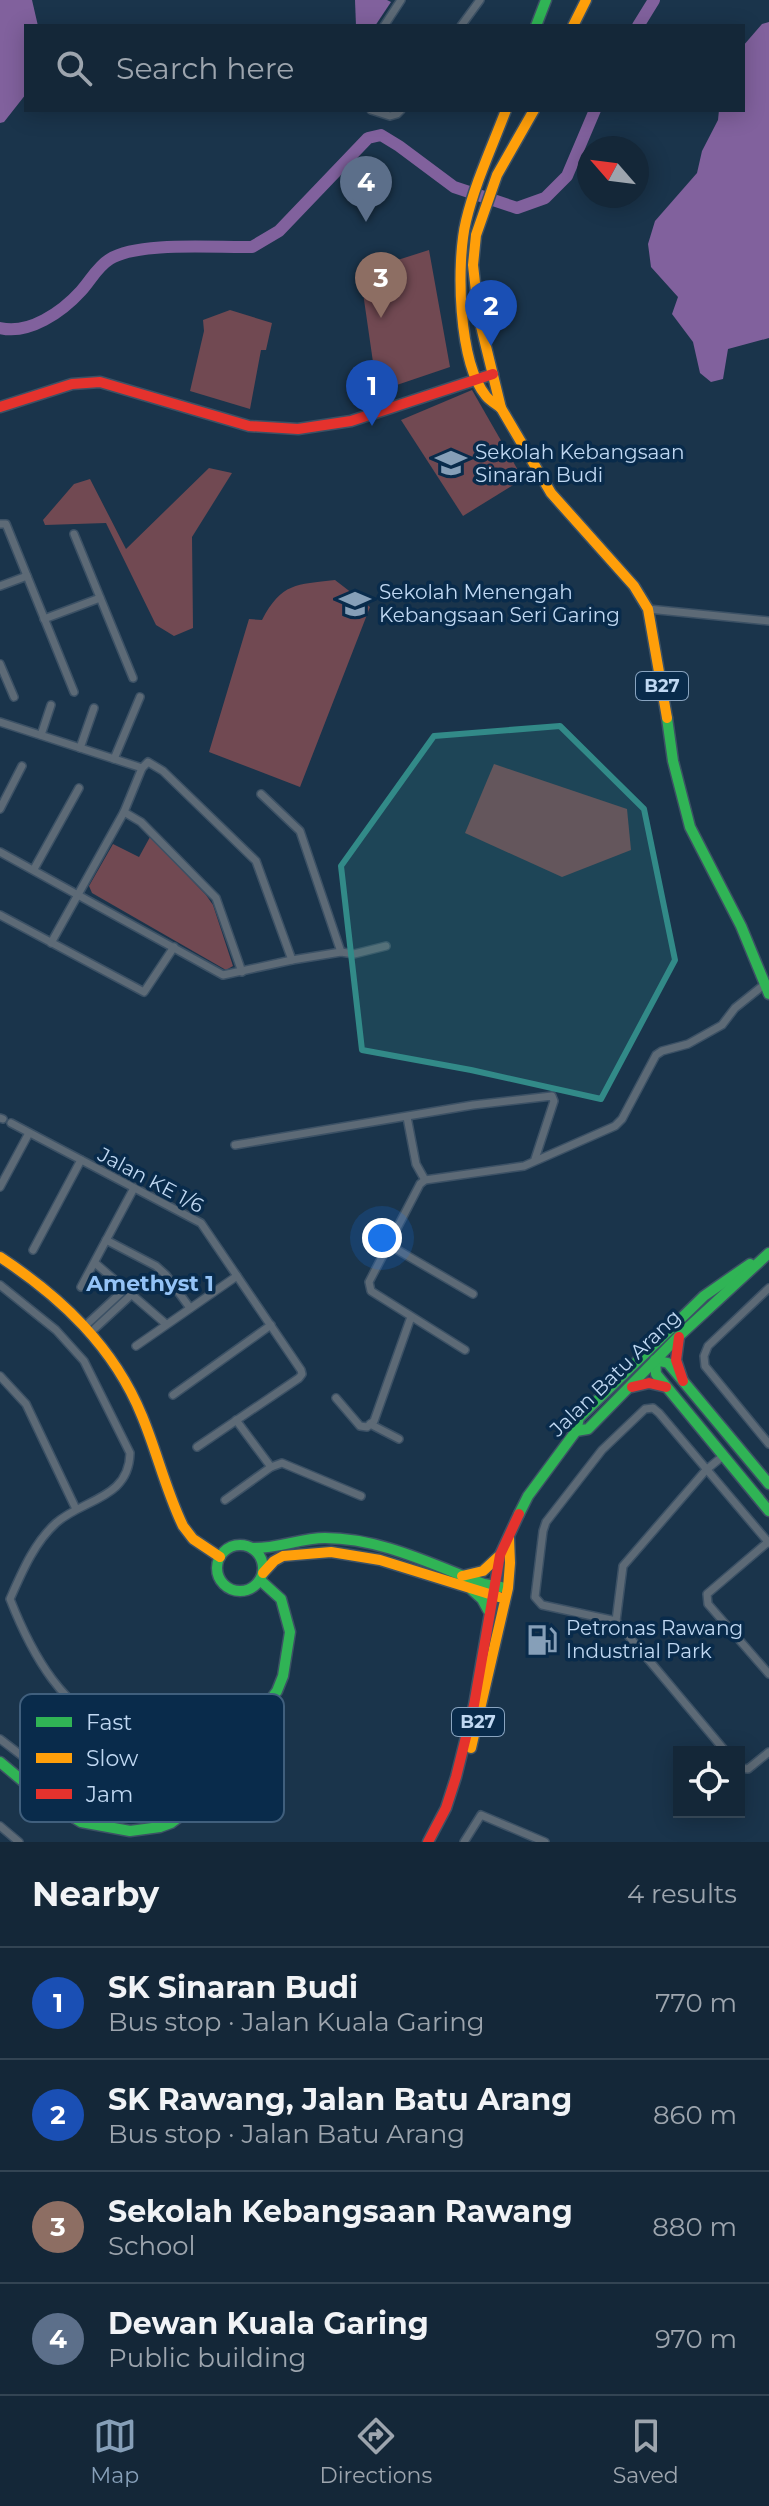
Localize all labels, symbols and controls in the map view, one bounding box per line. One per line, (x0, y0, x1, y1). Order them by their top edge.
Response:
search box (24, 24, 745, 112)
icon: search (52, 46, 96, 90)
text: Search here (116, 50, 294, 87)
north arrow (577, 136, 649, 208)
pin: 4 (340, 156, 392, 222)
pin: 3 (355, 252, 407, 318)
pin: 2 (465, 280, 517, 346)
pin: 1 (346, 360, 398, 426)
place label: Sekolah Kebangsaan Sinaran Budi (475, 440, 685, 487)
school or university icon: Sekolah Kebangsaan Sinaran Budi (434, 446, 468, 480)
place label: Sekolah Menengah Kebangsaan Seri Garing (379, 580, 620, 627)
school or university icon: Sekolah Menengah Kebangsaan Seri Garing (338, 587, 372, 621)
road number: B27 (636, 672, 688, 700)
street label: Jalan KE 1/6 (93, 1142, 208, 1218)
your location (362, 1218, 402, 1258)
district label: Amethyst 1 (85, 1270, 214, 1297)
street label: Jalan Batu Arang (544, 1305, 685, 1442)
place label: Petronas Rawang Industrial Park (566, 1616, 743, 1663)
fuel station icon: Petronas Rawang Industrial Park (525, 1623, 559, 1657)
legend (20, 1694, 284, 1822)
road number: B27 (452, 1708, 504, 1736)
text: Fast (86, 1709, 132, 1736)
text: Slow (86, 1745, 139, 1772)
map controls (673, 1746, 745, 1818)
button: locate (673, 1746, 745, 1818)
text: Jam (85, 1781, 133, 1808)
text: Nearby (32, 1873, 159, 1915)
text: 4 results (627, 1878, 737, 1910)
text: SK Sinaran Budi (108, 1969, 358, 2006)
text: 1 (53, 1987, 63, 2019)
text: 770 m (655, 1987, 737, 2019)
text: Bus stop · Jalan Kuala Garing (108, 2006, 485, 2038)
text: SK Rawang, Jalan Batu Arang (108, 2081, 572, 2118)
text: 2 (50, 2099, 66, 2131)
text: 860 m (653, 2099, 737, 2131)
text: Bus stop · Jalan Batu Arang (108, 2118, 465, 2150)
text: Sekolah Kebangsaan Rawang (108, 2193, 573, 2230)
text: 3 (50, 2211, 66, 2243)
text: 880 m (652, 2211, 737, 2243)
text: School (108, 2230, 196, 2262)
text: Dewan Kuala Garing (108, 2305, 429, 2342)
text: 4 (49, 2323, 67, 2355)
text: 970 m (655, 2323, 737, 2355)
text: Public building (108, 2342, 306, 2374)
tab: Map (90, 2414, 139, 2489)
tab: Directions (320, 2414, 432, 2489)
tab: Saved (613, 2414, 679, 2489)

